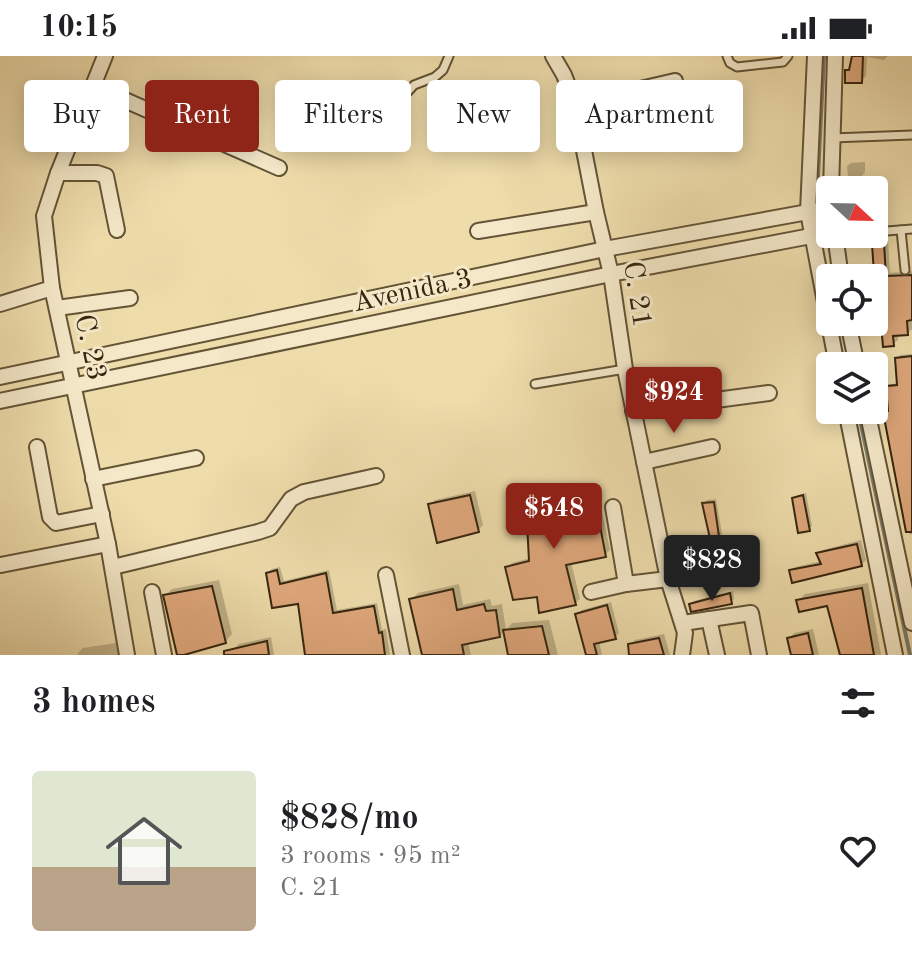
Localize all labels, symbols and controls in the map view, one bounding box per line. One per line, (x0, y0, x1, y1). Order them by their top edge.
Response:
text: 10:15 (40, 13, 118, 43)
chip: Buy (24, 80, 129, 152)
chip: Rent (145, 80, 259, 152)
chip: Filters (275, 80, 411, 152)
chip: New (427, 80, 540, 152)
chip: Apartment (556, 80, 743, 152)
north arrow (816, 176, 888, 248)
map controls (816, 176, 888, 424)
street label: C. 21 (617, 259, 655, 330)
button: locate (816, 264, 888, 336)
street label: Avenida 3 (350, 266, 475, 318)
street label: C. 23 (68, 312, 110, 383)
button: layers (816, 352, 888, 424)
pin: $924 (627, 367, 721, 435)
text: $924 (644, 380, 704, 406)
pin: $548 (507, 483, 601, 551)
text: $548 (524, 496, 584, 522)
pin: $828 (665, 535, 759, 603)
text: $828 (682, 548, 742, 574)
icon: filters (836, 681, 880, 725)
text: 3 homes (32, 686, 155, 720)
text: $828/mo (280, 802, 419, 836)
icon: home (96, 803, 192, 899)
icon: heart (836, 829, 880, 873)
text: 3 rooms · 95 m² (280, 843, 461, 869)
text: C. 21 (280, 875, 342, 901)

